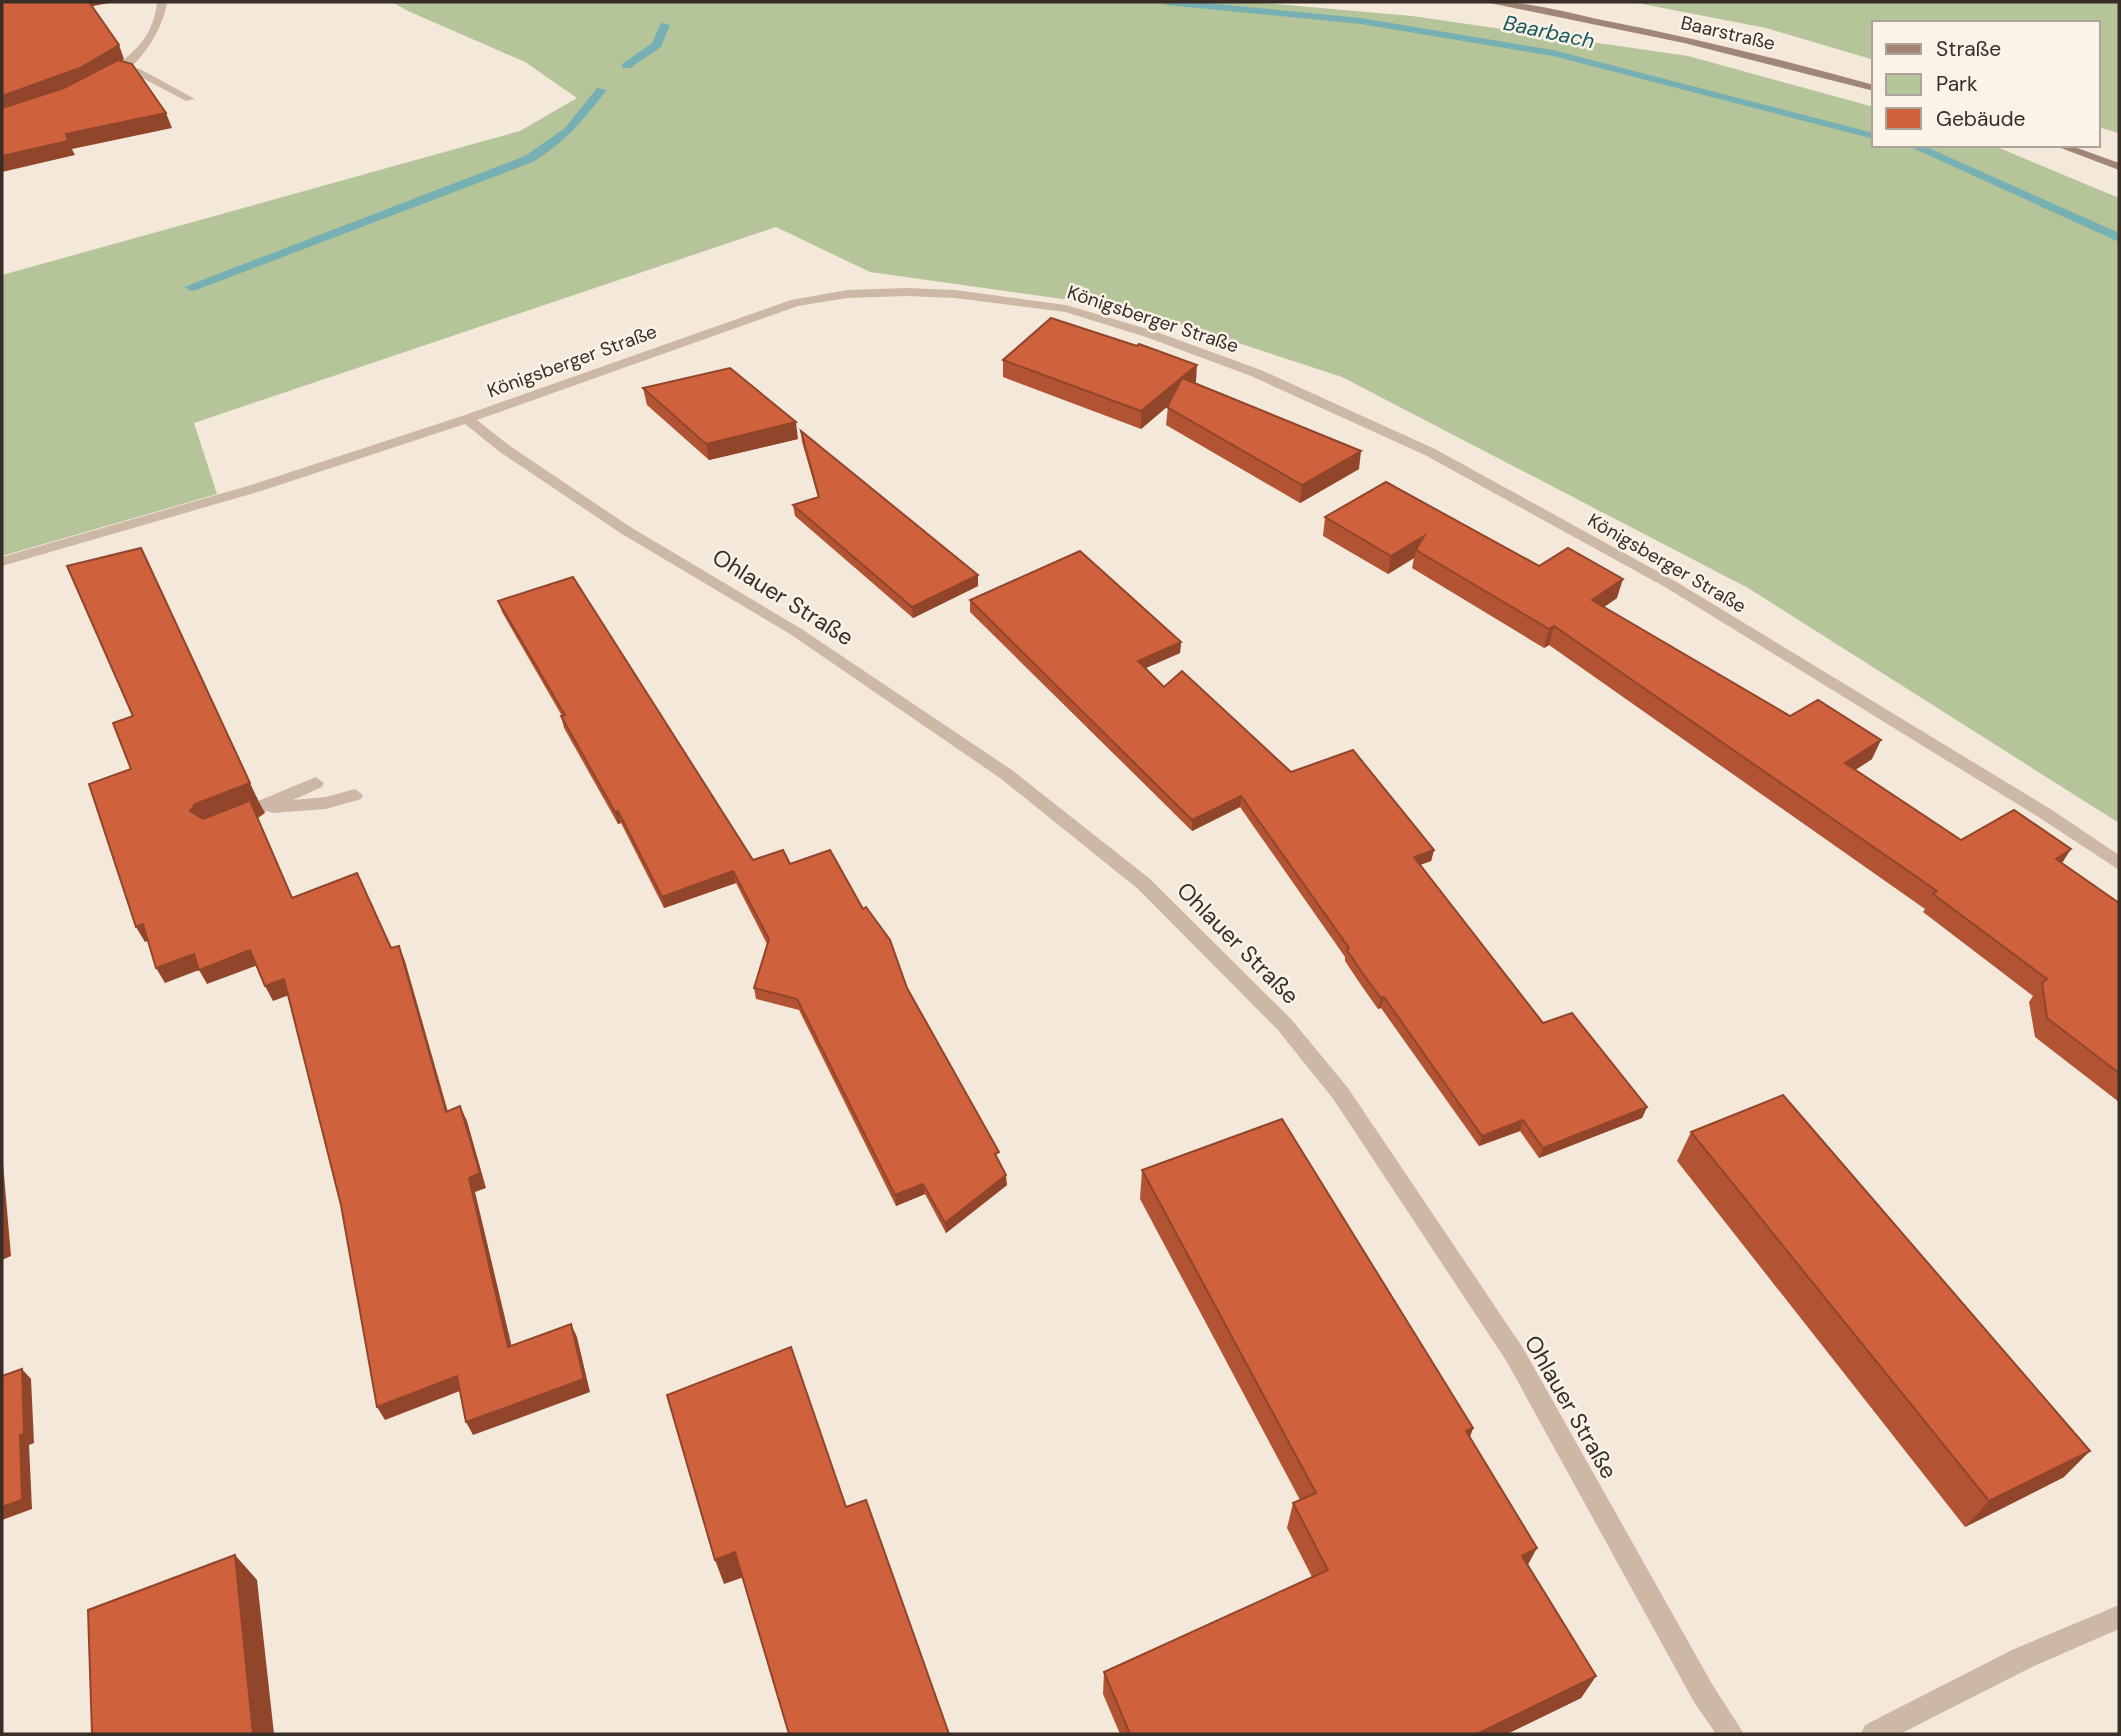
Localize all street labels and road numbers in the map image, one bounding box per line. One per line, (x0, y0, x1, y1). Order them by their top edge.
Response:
street label: Baarstraße (1678, 10, 1778, 56)
street label: Königsberger Straße (1064, 279, 1242, 359)
street label: Königsberger Straße (484, 319, 660, 403)
street label: Königsberger Straße (1583, 507, 1751, 619)
street label: Ohlauer Straße (707, 542, 859, 652)
street label: Ohlauer Straße (1171, 876, 1305, 1010)
street label: Ohlauer Straße (1518, 1330, 1624, 1484)

